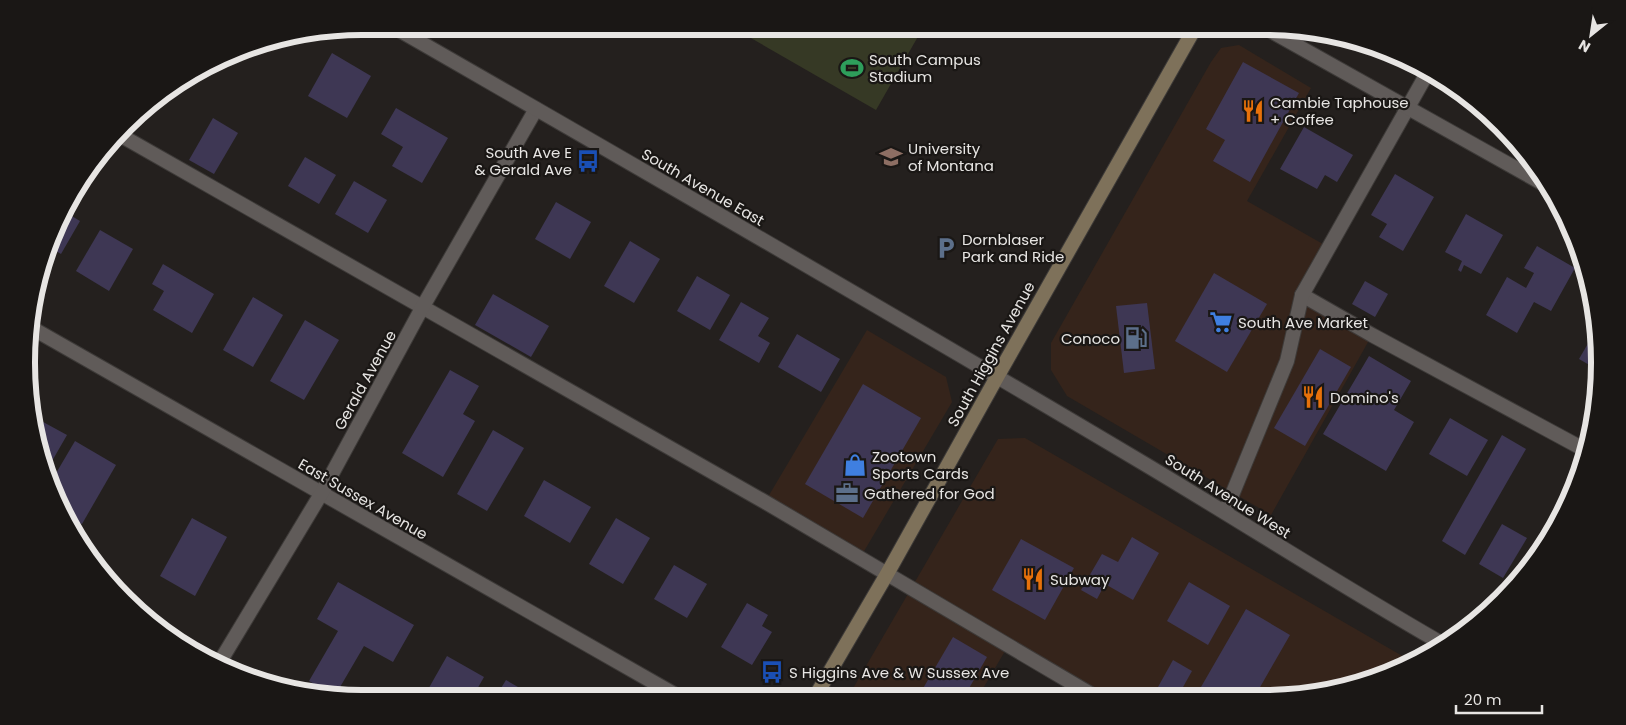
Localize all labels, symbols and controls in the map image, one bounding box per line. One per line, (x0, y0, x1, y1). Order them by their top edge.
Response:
north arrow (1566, 10, 1616, 60)
text: N (1575, 35, 1594, 58)
place label: South Campus Stadium (869, 49, 981, 87)
sports icon: South Campus Stadium (839, 55, 865, 81)
place label: Cambie Taphouse + Coffee (1270, 92, 1409, 130)
restaurant icon: Cambie Taphouse + Coffee (1240, 98, 1266, 124)
place label: University of Montana (908, 138, 994, 176)
place label: South Ave E & Gerald Ave (475, 142, 572, 180)
street label: South Avenue East (638, 143, 768, 231)
school or university icon: University of Montana (878, 144, 904, 170)
bus stop icon: South Ave E & Gerald Ave (575, 148, 601, 174)
place label: Dornblaser Park and Ride (962, 229, 1064, 267)
parking icon: Dornblaser Park and Ride (933, 235, 959, 261)
street label: South Higgins Avenue (942, 278, 1040, 430)
supermarket icon: South Ave Market (1208, 309, 1234, 335)
place label: South Ave Market (1238, 312, 1368, 333)
fuel station icon: Conoco (1123, 325, 1149, 351)
street label: Gerald Avenue (329, 326, 401, 434)
place label: Conoco (1061, 328, 1120, 349)
restaurant icon: Domino's (1300, 384, 1326, 410)
place label: Domino's (1330, 387, 1399, 408)
place label: Zootown Sports Cards (872, 446, 969, 484)
street label: South Avenue West (1161, 449, 1295, 543)
shop icon: Zootown Sports Cards (842, 452, 868, 478)
street label: East Sussex Avenue (295, 453, 431, 545)
office icon: Gathered for God (834, 480, 860, 506)
place label: Gathered for God (864, 483, 995, 504)
restaurant icon: Subway (1020, 566, 1046, 592)
place label: Subway (1050, 569, 1110, 590)
bus stop icon: S Higgins Ave & W Sussex Ave (759, 659, 785, 685)
place label: S Higgins Ave & W Sussex Ave (789, 662, 1009, 683)
scale bar (1456, 682, 1542, 714)
text: 20 m (1464, 689, 1502, 710)

